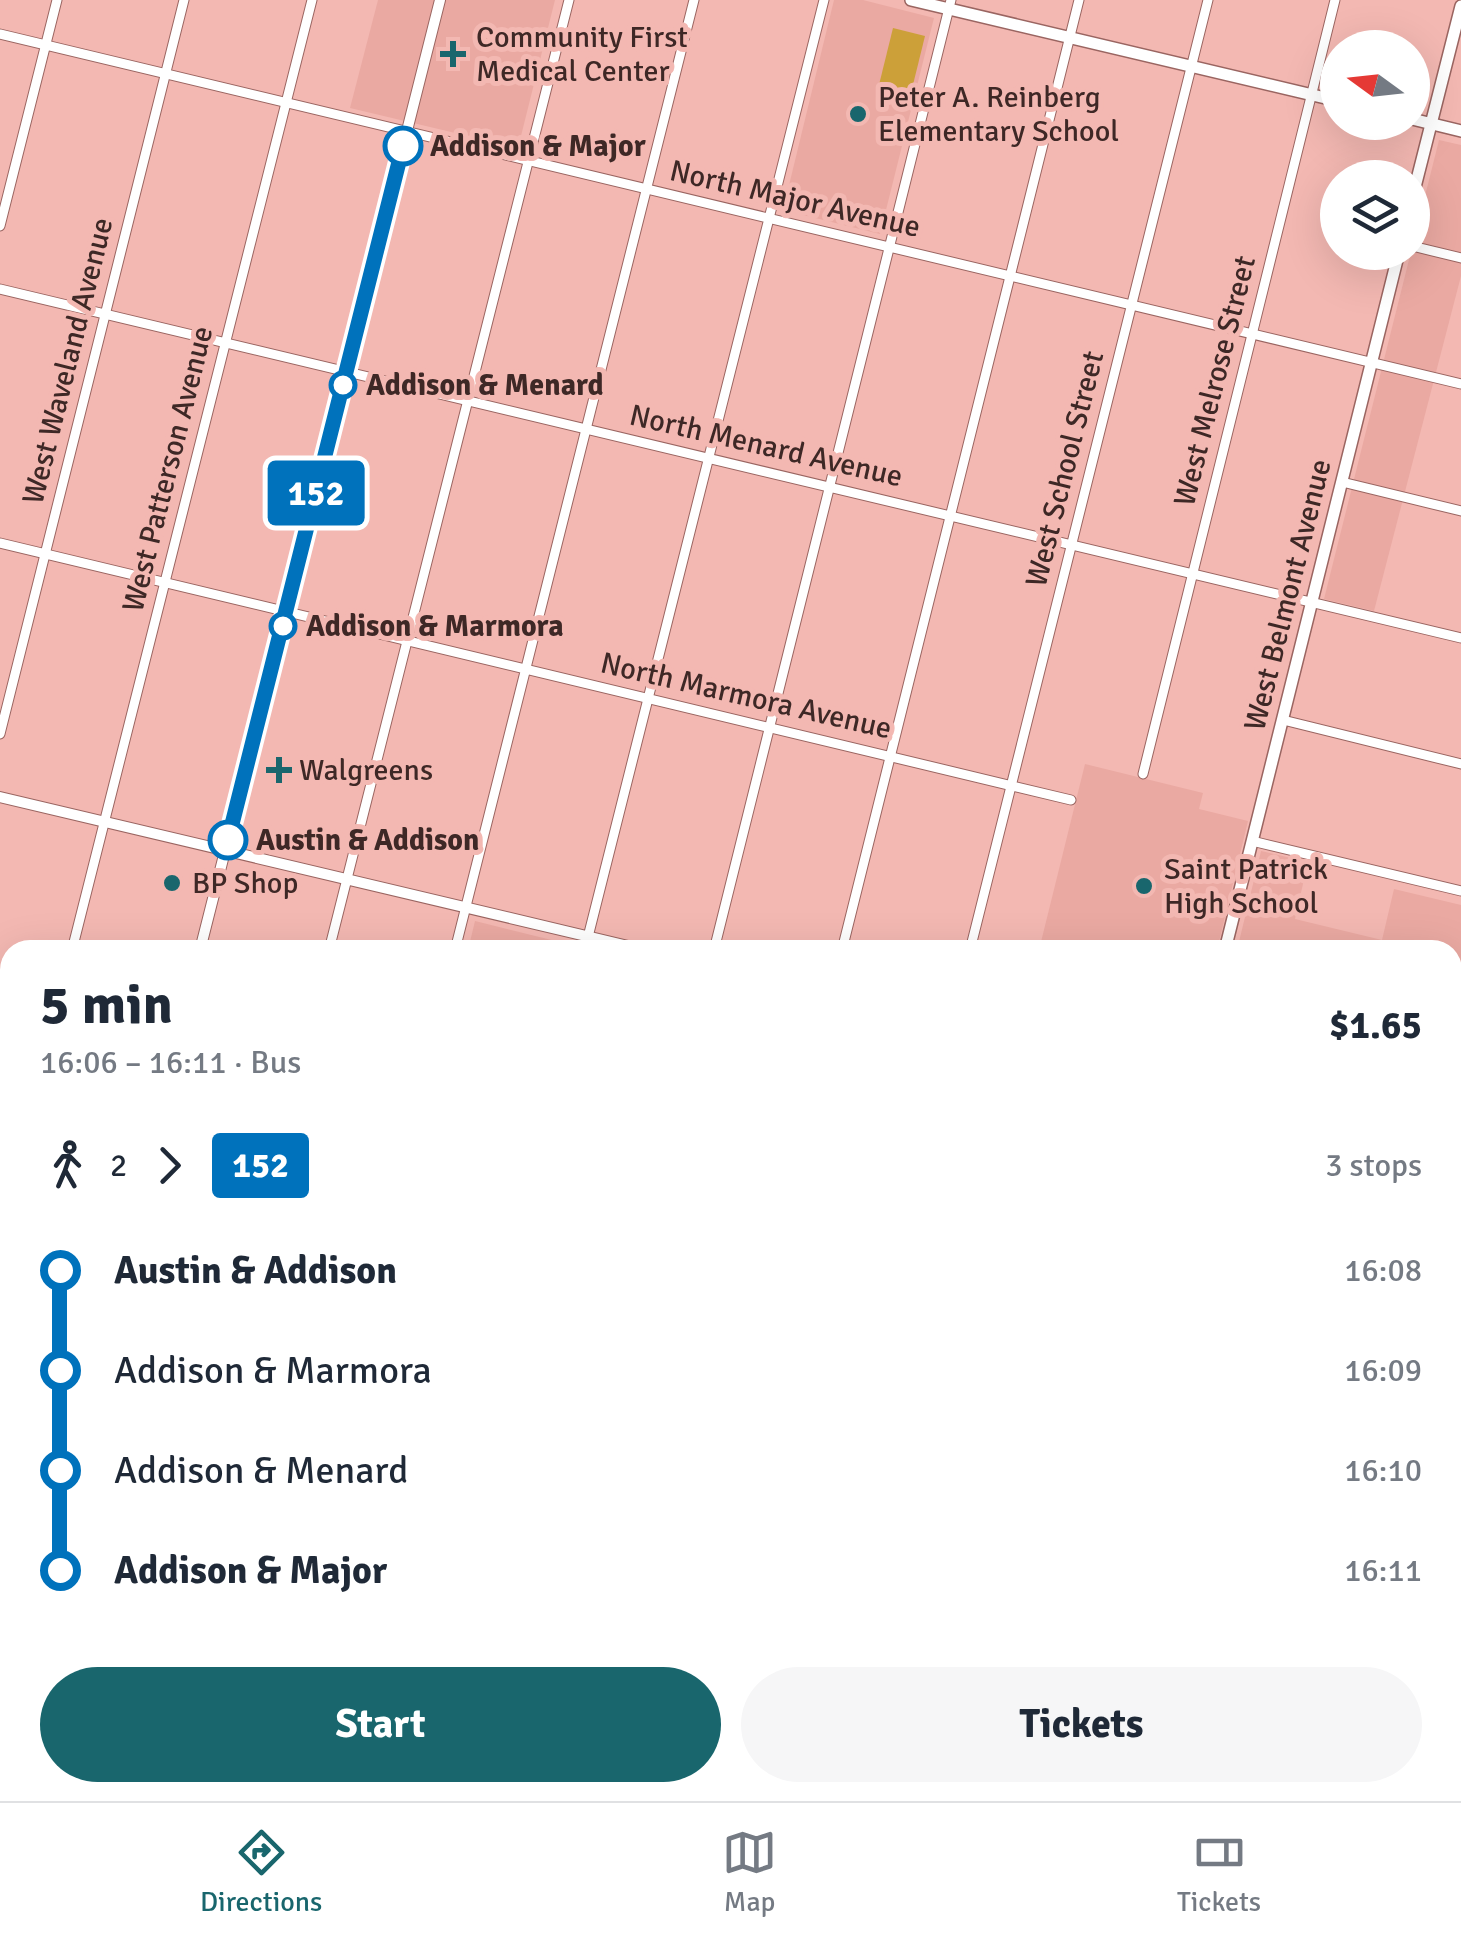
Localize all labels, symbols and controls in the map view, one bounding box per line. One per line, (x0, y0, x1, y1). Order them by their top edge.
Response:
place label: Community First Medical Center (476, 19, 688, 90)
north arrow (1320, 30, 1430, 140)
map controls (1320, 30, 1430, 270)
marker: Community First Medical Center (440, 41, 466, 67)
place label: Peter A. Reinberg Elementary School (878, 79, 1119, 150)
marker: Peter A. Reinberg Elementary School (847, 103, 869, 125)
marker: Addison & Major (384, 127, 422, 165)
place label: Addison & Major (430, 128, 646, 165)
street label: North Major Avenue (666, 152, 924, 246)
button: layers (1320, 160, 1430, 270)
street label: West Waveland Avenue (15, 214, 121, 508)
street label: West Melrose Street (1166, 252, 1264, 510)
street label: West Patterson Avenue (115, 322, 221, 616)
street label: West School Street (1018, 347, 1112, 591)
place label: Addison & Menard (366, 367, 604, 404)
marker: Addison & Menard (330, 372, 356, 398)
street label: North Menard Avenue (626, 397, 906, 495)
street label: West Belmont Avenue (1236, 455, 1340, 735)
line badge: 152 (258, 460, 374, 526)
text: 152 (288, 472, 344, 515)
place label: Addison & Marmora (306, 608, 564, 645)
marker: Addison & Marmora (270, 613, 296, 639)
street label: North Marmora Avenue (597, 645, 895, 747)
place label: Walgreens (299, 752, 433, 789)
marker: Walgreens (268, 759, 290, 781)
marker: Austin & Addison (209, 821, 247, 859)
place label: Austin & Addison (256, 822, 479, 859)
place label: Saint Patrick High School (1164, 851, 1328, 922)
place label: BP Shop (192, 865, 298, 902)
marker: BP Shop (161, 872, 183, 894)
marker: Saint Patrick High School (1133, 875, 1155, 897)
text: 5 min (40, 971, 173, 1039)
text: $1.65 (1329, 1002, 1422, 1049)
text: 16:06 – 16:11 · Bus (40, 1043, 301, 1082)
icon: walk (40, 1138, 95, 1193)
icon: forward (142, 1138, 197, 1193)
text: 152 (232, 1144, 289, 1187)
text: 2 (110, 1146, 127, 1185)
text: 3 stops (1325, 1146, 1422, 1185)
text: Austin & Addison (114, 1247, 397, 1294)
text: 16:08 (1344, 1251, 1422, 1290)
text: Addison & Marmora (114, 1347, 432, 1394)
text: 16:09 (1344, 1351, 1422, 1390)
text: Addison & Menard (114, 1447, 408, 1494)
text: 16:10 (1344, 1451, 1422, 1490)
text: Addison & Major (114, 1547, 387, 1594)
text: 16:11 (1344, 1551, 1422, 1590)
button: Start (40, 1667, 721, 1782)
button: Tickets (741, 1667, 1422, 1782)
tab: Directions (200, 1825, 322, 1919)
tab: Map (722, 1825, 777, 1919)
tab: Tickets (1177, 1825, 1261, 1919)

